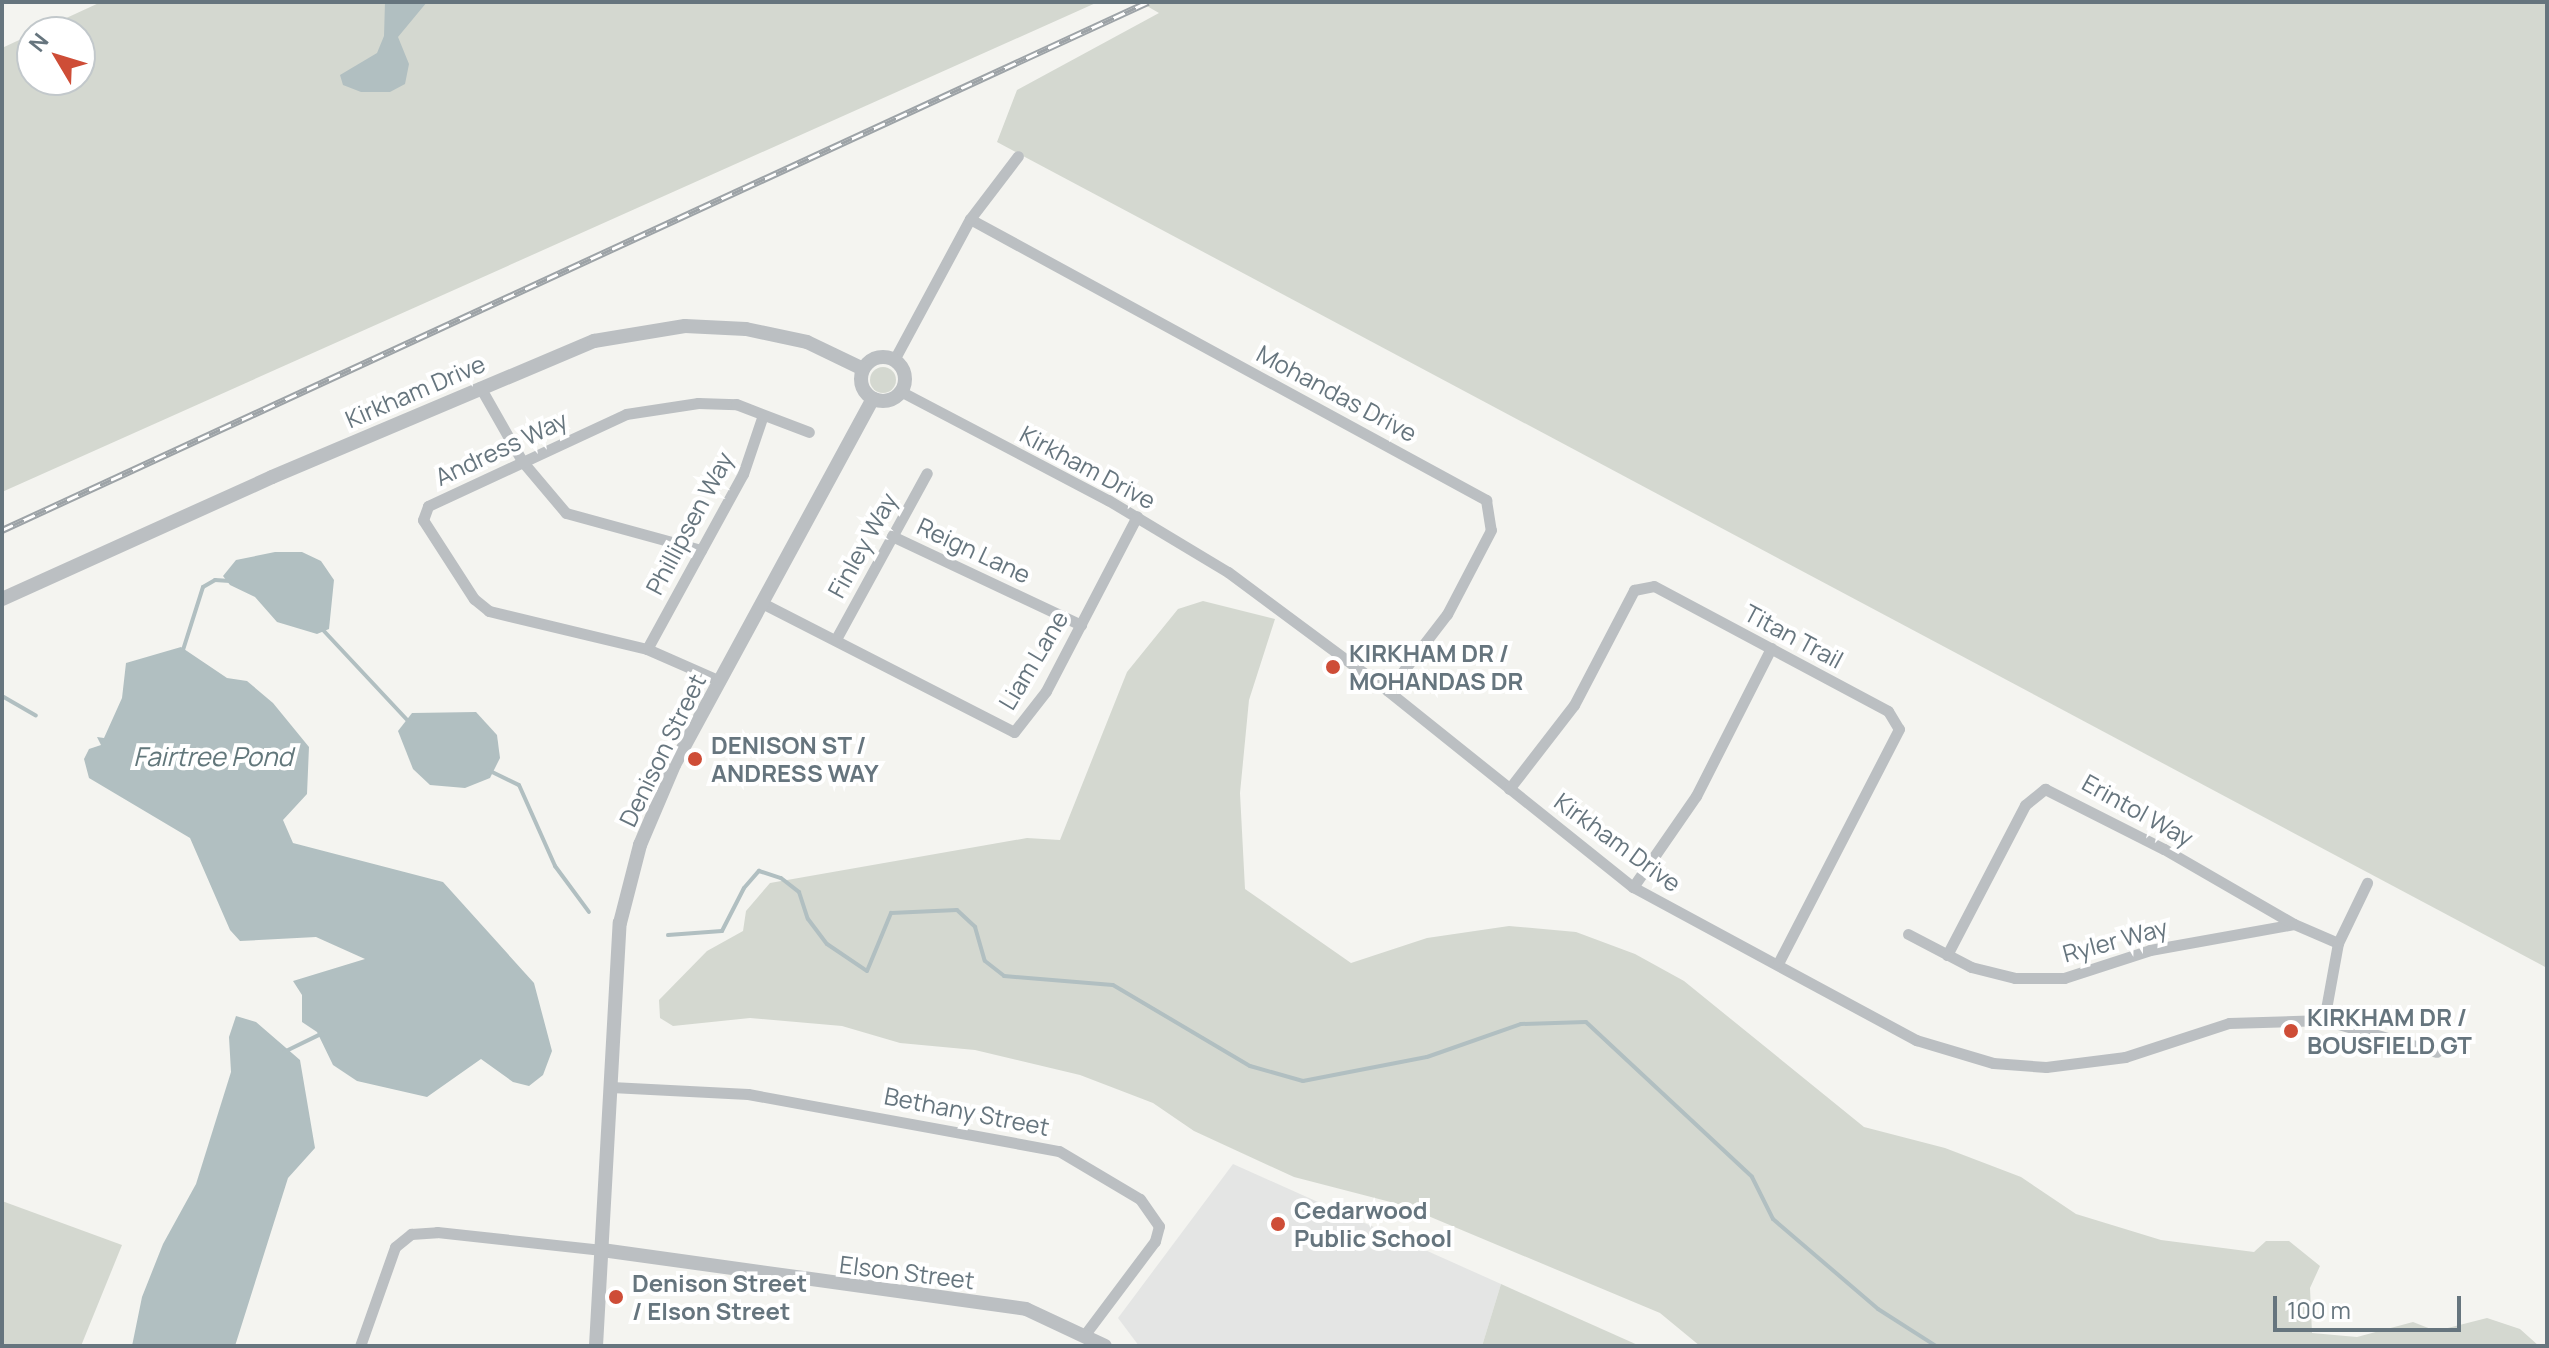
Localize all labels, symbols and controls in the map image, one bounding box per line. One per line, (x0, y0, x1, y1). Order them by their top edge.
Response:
north arrow (16, 16, 96, 96)
text: N (22, 27, 55, 58)
street label: Mohandas Drive (1252, 339, 1422, 447)
street label: Kirkham Drive (341, 349, 489, 433)
street label: Andress Way (430, 405, 572, 491)
street label: Kirkham Drive (1015, 419, 1161, 515)
street label: Phillipsen Way (639, 447, 739, 599)
street label: Finley Way (821, 488, 903, 602)
street label: Reign Lane (913, 511, 1035, 589)
street label: Titan Trail (1740, 598, 1848, 674)
street label: Liam Lane (992, 605, 1074, 715)
place label: KIRKHAM DR / MOHANDAS DR (1349, 639, 1523, 695)
marker: KIRKHAM DR / MOHANDAS DR (1324, 658, 1342, 676)
street label: Denison Street (613, 669, 711, 831)
place label: DENISON ST / ANDRESS WAY (711, 731, 879, 787)
water label: Fairtree Pond (133, 741, 293, 773)
marker: DENISON ST / ANDRESS WAY (686, 750, 704, 768)
street label: Erintol Way (2077, 768, 2199, 852)
street label: Kirkham Drive (1549, 786, 1687, 898)
street label: Ryler Way (2059, 912, 2171, 968)
place label: KIRKHAM DR / BOUSFIELD GT (2307, 1003, 2472, 1059)
marker: KIRKHAM DR / BOUSFIELD GT (2282, 1022, 2300, 1040)
street label: Bethany Street (882, 1081, 1052, 1141)
place label: Cedarwood Public School (1294, 1196, 1452, 1252)
marker: Cedarwood Public School (1269, 1215, 1287, 1233)
street label: Elson Street (838, 1249, 976, 1295)
place label: Denison Street / Elson Street (632, 1269, 807, 1325)
scale bar (2277, 1280, 2465, 1330)
marker: Denison Street / Elson Street (607, 1288, 625, 1306)
text: 100 m (2287, 1293, 2351, 1326)

